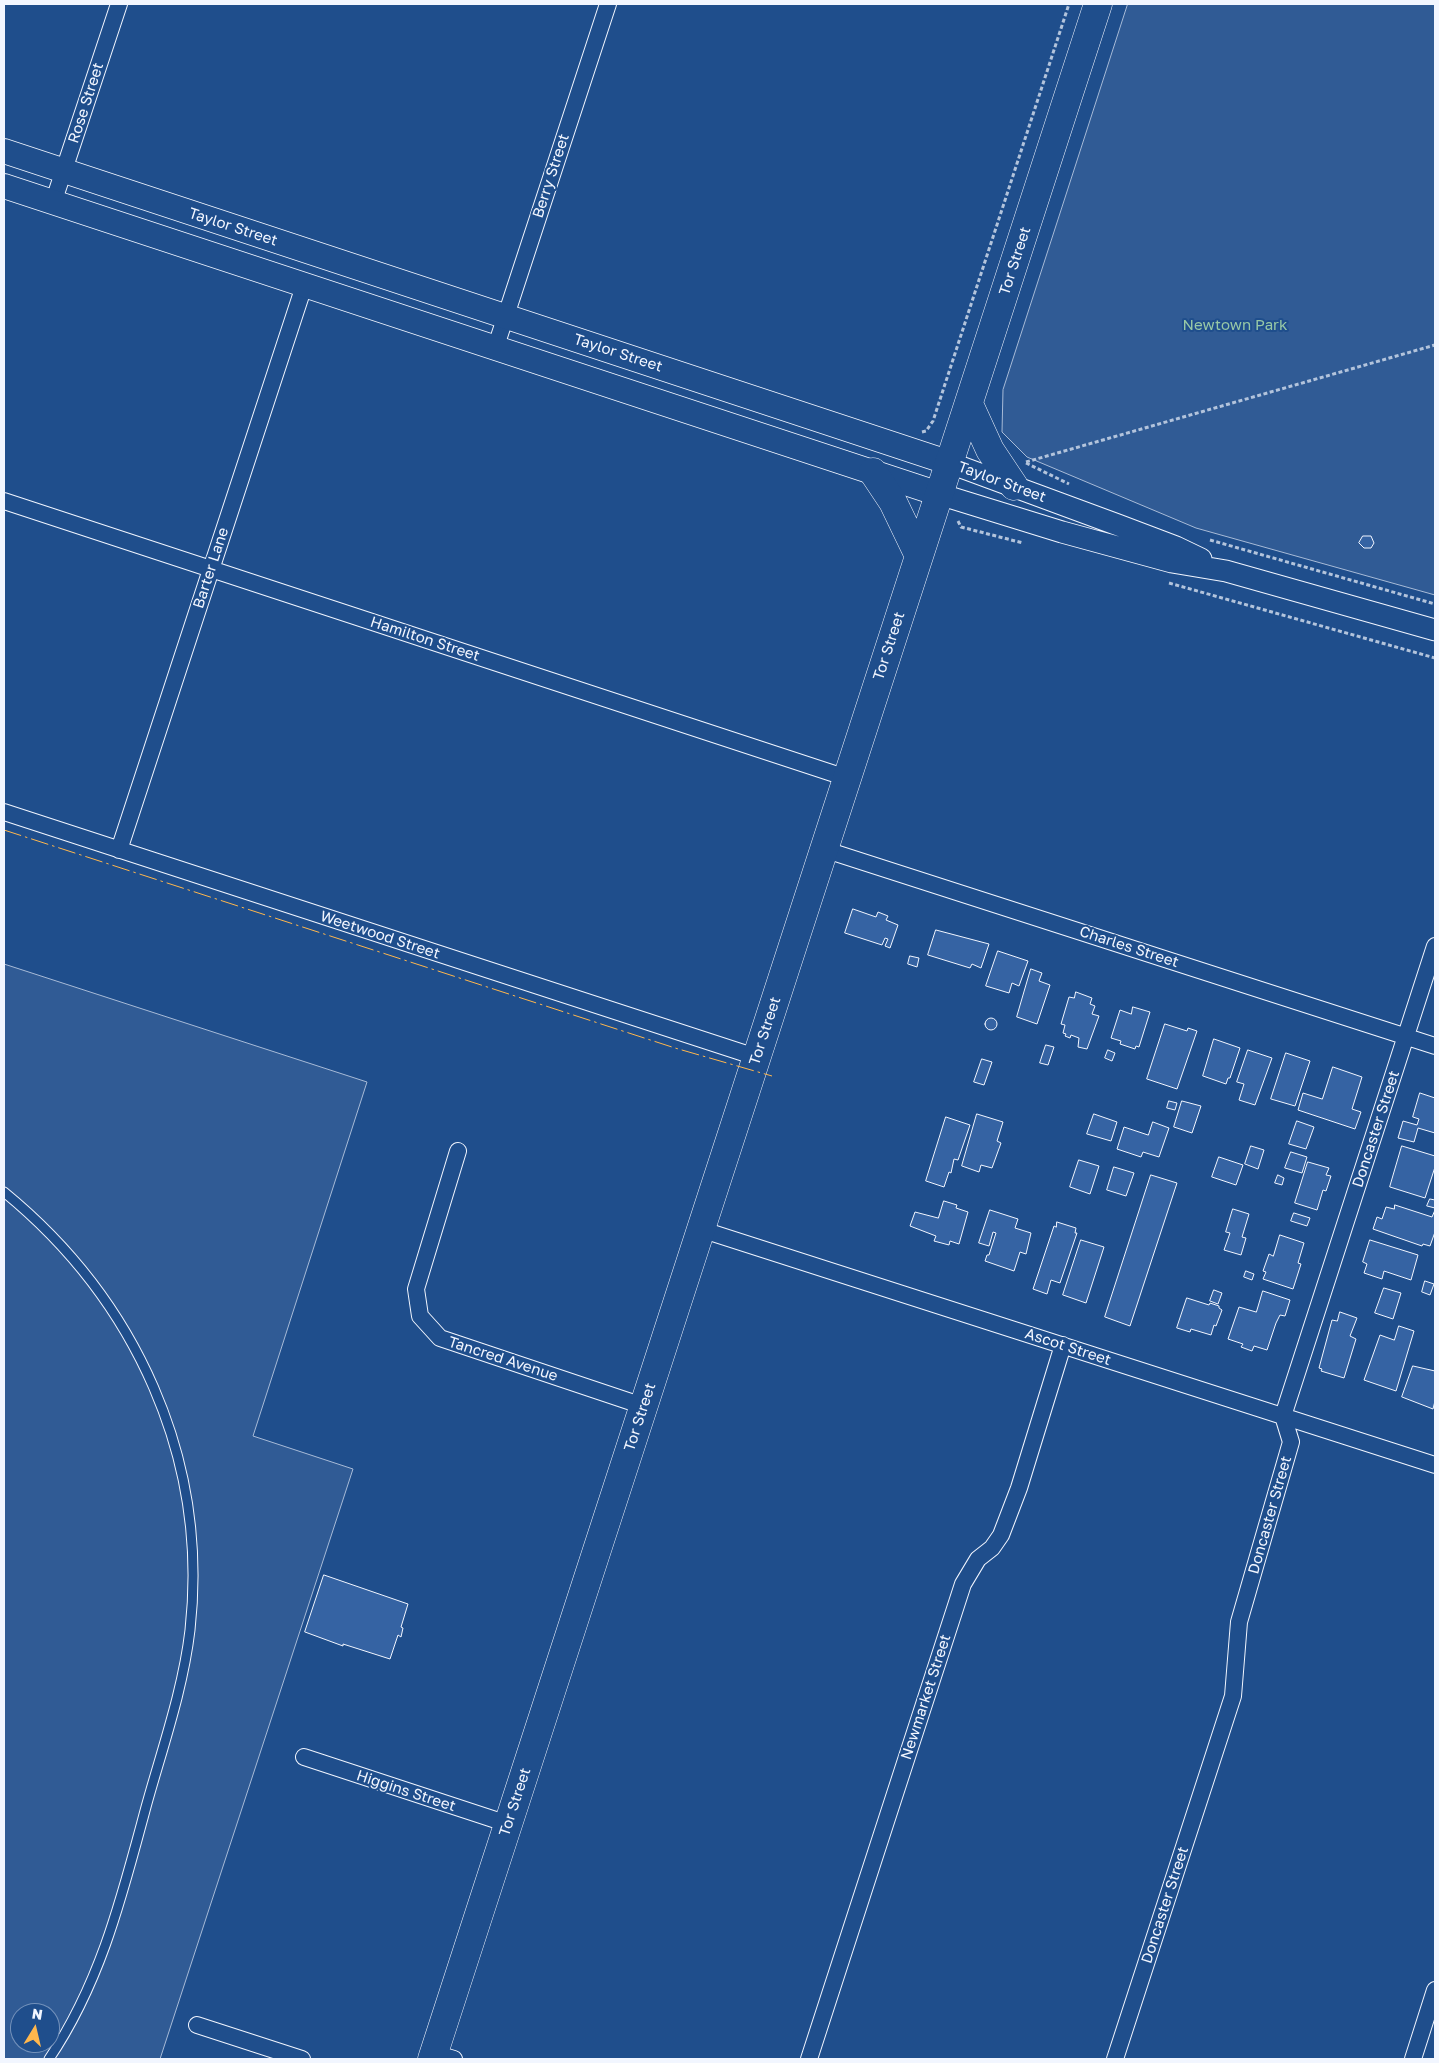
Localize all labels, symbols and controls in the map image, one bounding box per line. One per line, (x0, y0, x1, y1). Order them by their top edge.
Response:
street label: Rose Street (64, 60, 108, 146)
street label: Berry Street (529, 132, 573, 220)
street label: Taylor Street (186, 204, 280, 250)
street label: Tor Street (995, 224, 1035, 298)
park label: Newtown Park (1183, 316, 1287, 334)
street label: Taylor Street (571, 330, 665, 376)
street label: Taylor Street (956, 458, 1048, 506)
street label: Barter Lane (189, 525, 233, 611)
street label: Tor Street (869, 609, 909, 683)
street label: Hamilton Street (368, 613, 482, 665)
street label: Weetwood Street (318, 907, 442, 963)
street label: Charles Street (1077, 922, 1181, 972)
street label: Tor Street (745, 994, 785, 1068)
street label: Doncaster Street (1349, 1068, 1403, 1190)
street label: Ascot Street (1023, 1325, 1113, 1369)
street label: Tancred Avenue (446, 1333, 560, 1385)
street label: Tor Street (620, 1380, 660, 1454)
street label: Doncaster Street (1245, 1454, 1295, 1576)
street label: Newmarket Street (897, 1632, 955, 1762)
street label: Tor Street (495, 1765, 535, 1839)
street label: Higgins Street (354, 1766, 458, 1816)
street label: Doncaster Street (1138, 1844, 1192, 1966)
north arrow (10, 2003, 60, 2053)
text: N (31, 2004, 44, 2023)

